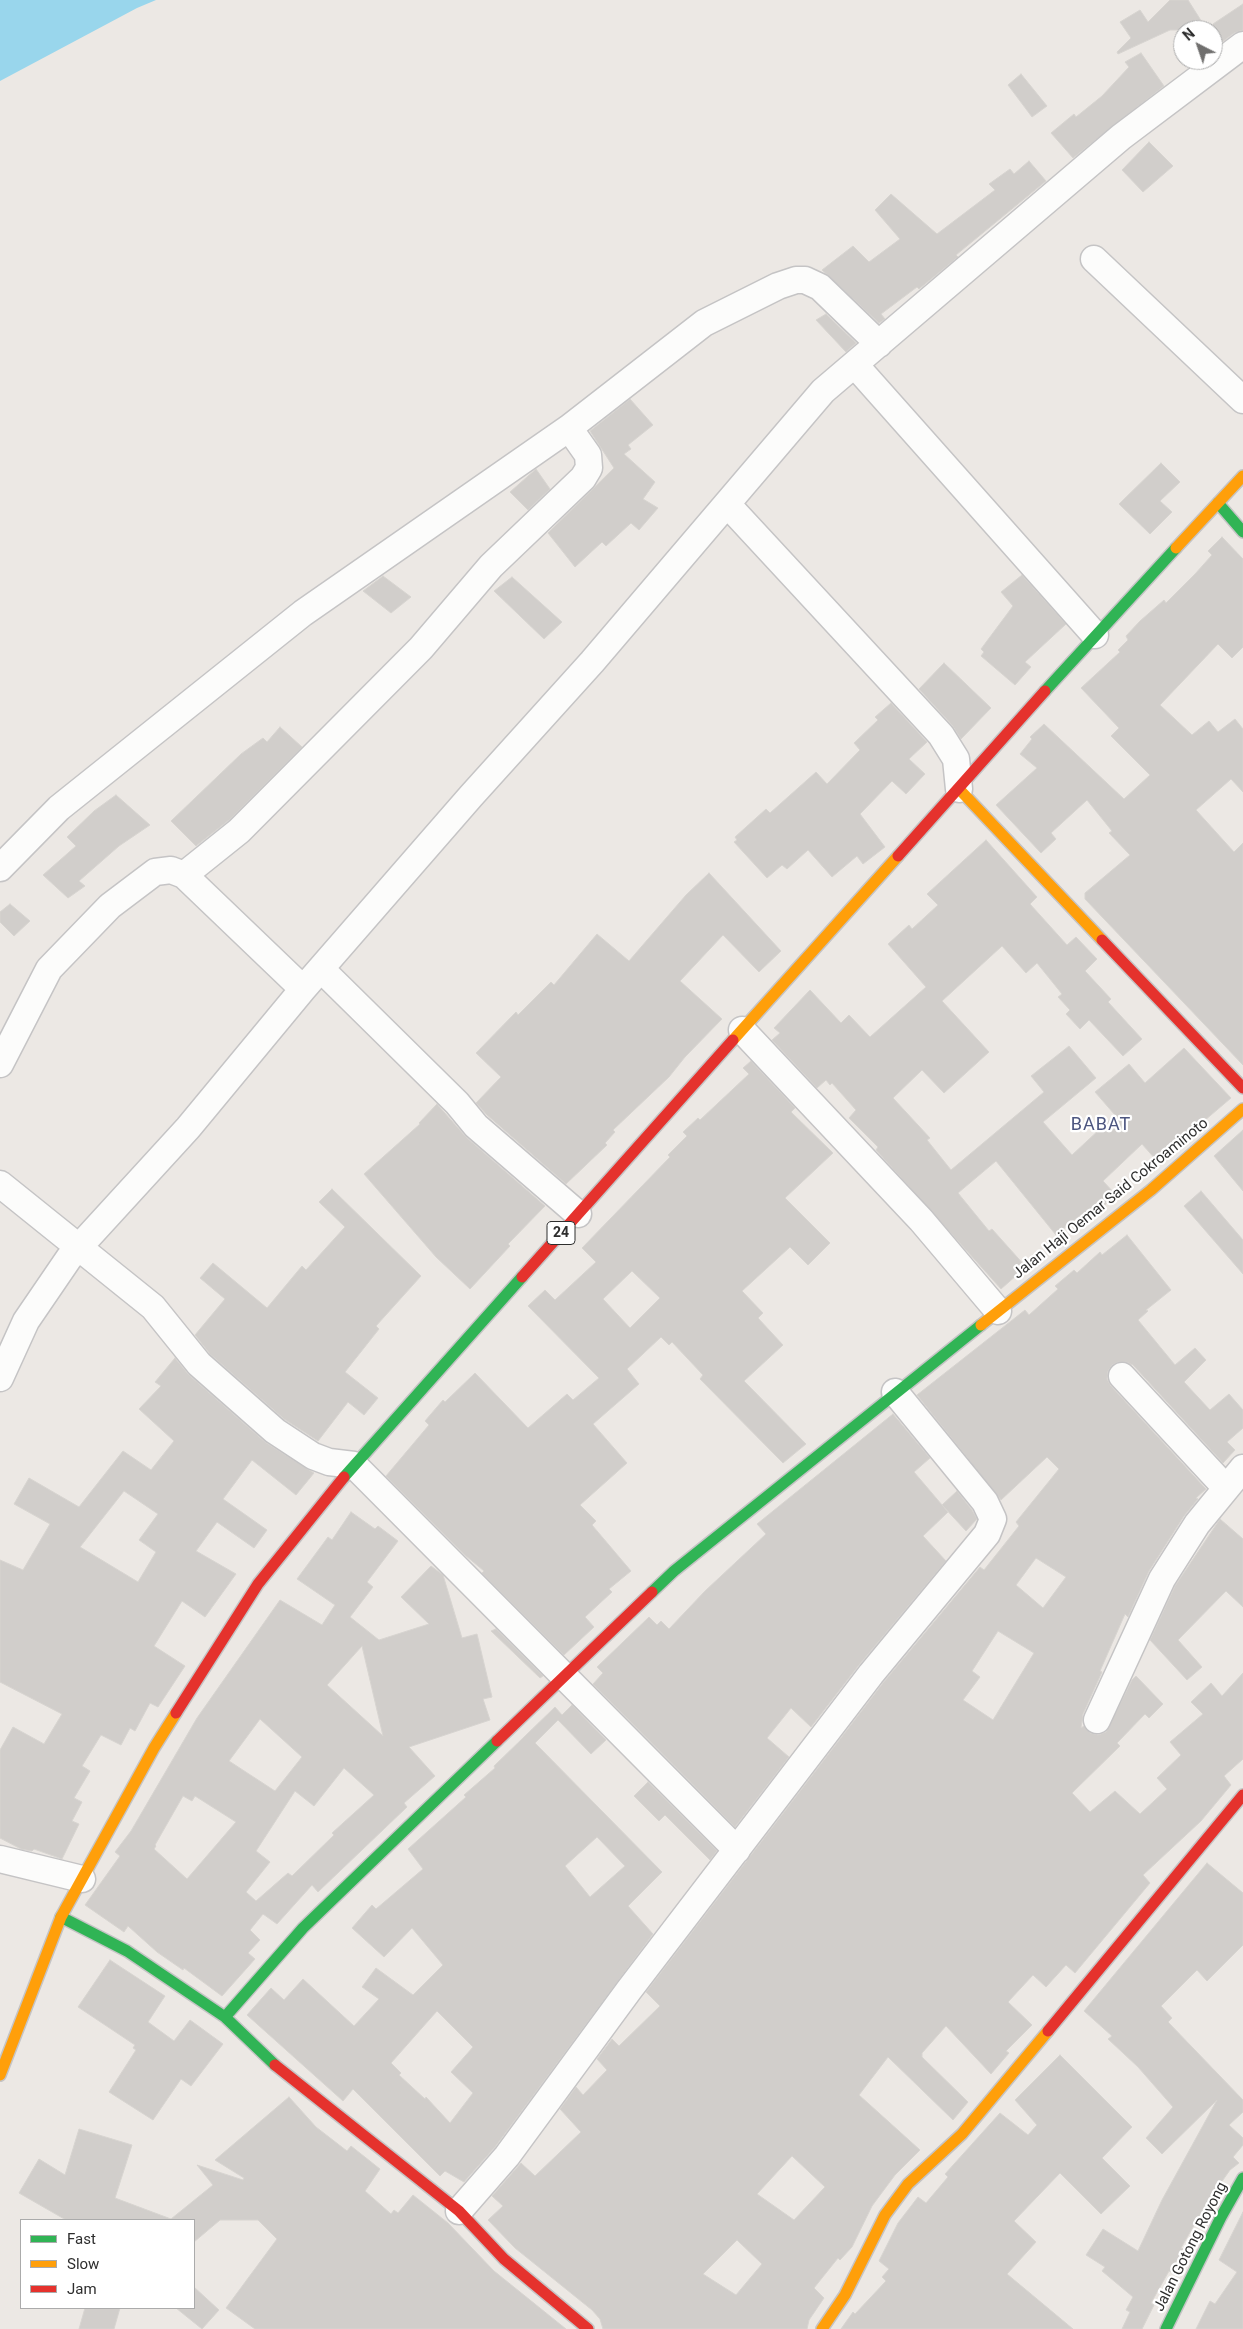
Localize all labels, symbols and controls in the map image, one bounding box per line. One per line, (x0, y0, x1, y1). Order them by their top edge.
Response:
north arrow (1173, 20, 1223, 70)
text: N (1180, 25, 1198, 44)
district label: BABAT (1070, 1114, 1132, 1136)
street label: Jalan Haji Oemar Said Cokroaminoto (1010, 1115, 1212, 1283)
road number: 24 (547, 1222, 575, 1244)
street label: Jalan Gotong Royong (1151, 2179, 1231, 2315)
legend (20, 2219, 195, 2309)
text: Fast (67, 2230, 96, 2248)
text: Slow (67, 2255, 99, 2273)
text: Jam (67, 2280, 97, 2298)

